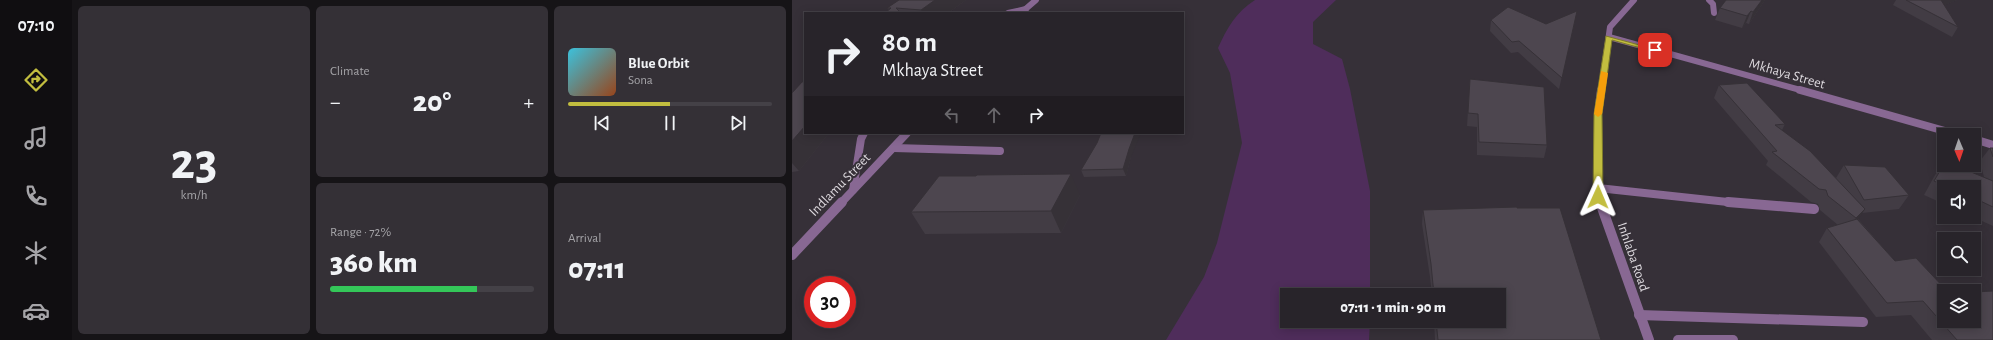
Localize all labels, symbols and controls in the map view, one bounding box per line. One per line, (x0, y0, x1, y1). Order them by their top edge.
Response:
text: 07:10 (17, 17, 55, 35)
icon: right (816, 28, 868, 80)
text: 80 m (882, 29, 937, 57)
pin (1638, 33, 1672, 67)
icon: arrive (1644, 39, 1666, 61)
text: Blue Orbit (628, 56, 689, 71)
street label: Mkhaya Street (1747, 56, 1827, 92)
text: Mkhaya Street (882, 62, 983, 80)
text: Climate (330, 65, 369, 78)
icon: directions (22, 66, 50, 94)
text: Sona (628, 74, 653, 87)
text: 20° (413, 87, 451, 117)
text: − (330, 91, 341, 113)
text: + (523, 91, 534, 113)
icon: left (941, 104, 963, 126)
icon: ahead (983, 104, 1005, 126)
icon: right (1025, 104, 1047, 126)
icon: previous (591, 112, 613, 134)
icon: pause (659, 112, 681, 134)
icon: next (727, 112, 749, 134)
icon: music (22, 124, 50, 152)
north arrow (1937, 128, 1981, 172)
map controls (1937, 128, 1981, 328)
text: 23 (171, 136, 217, 188)
street label: Indlamu Street (807, 150, 874, 219)
position arrow (1577, 176, 1619, 218)
button: sound (1937, 180, 1981, 224)
icon: phone (22, 182, 50, 210)
text: km/h (181, 189, 207, 202)
street label: Inhlaba Road (1615, 221, 1651, 293)
text: Range · 72% (330, 226, 391, 239)
text: Arrival (568, 232, 601, 245)
button: search (1937, 232, 1981, 276)
icon: climate (22, 239, 50, 267)
text: 360 km (330, 248, 417, 278)
text: 07:11 (568, 254, 626, 284)
speed limit sign: 30 (804, 276, 856, 328)
button: layers (1937, 284, 1981, 328)
icon: car (22, 297, 50, 325)
text: 07:11 · 1 min · 90 m (1340, 300, 1446, 315)

